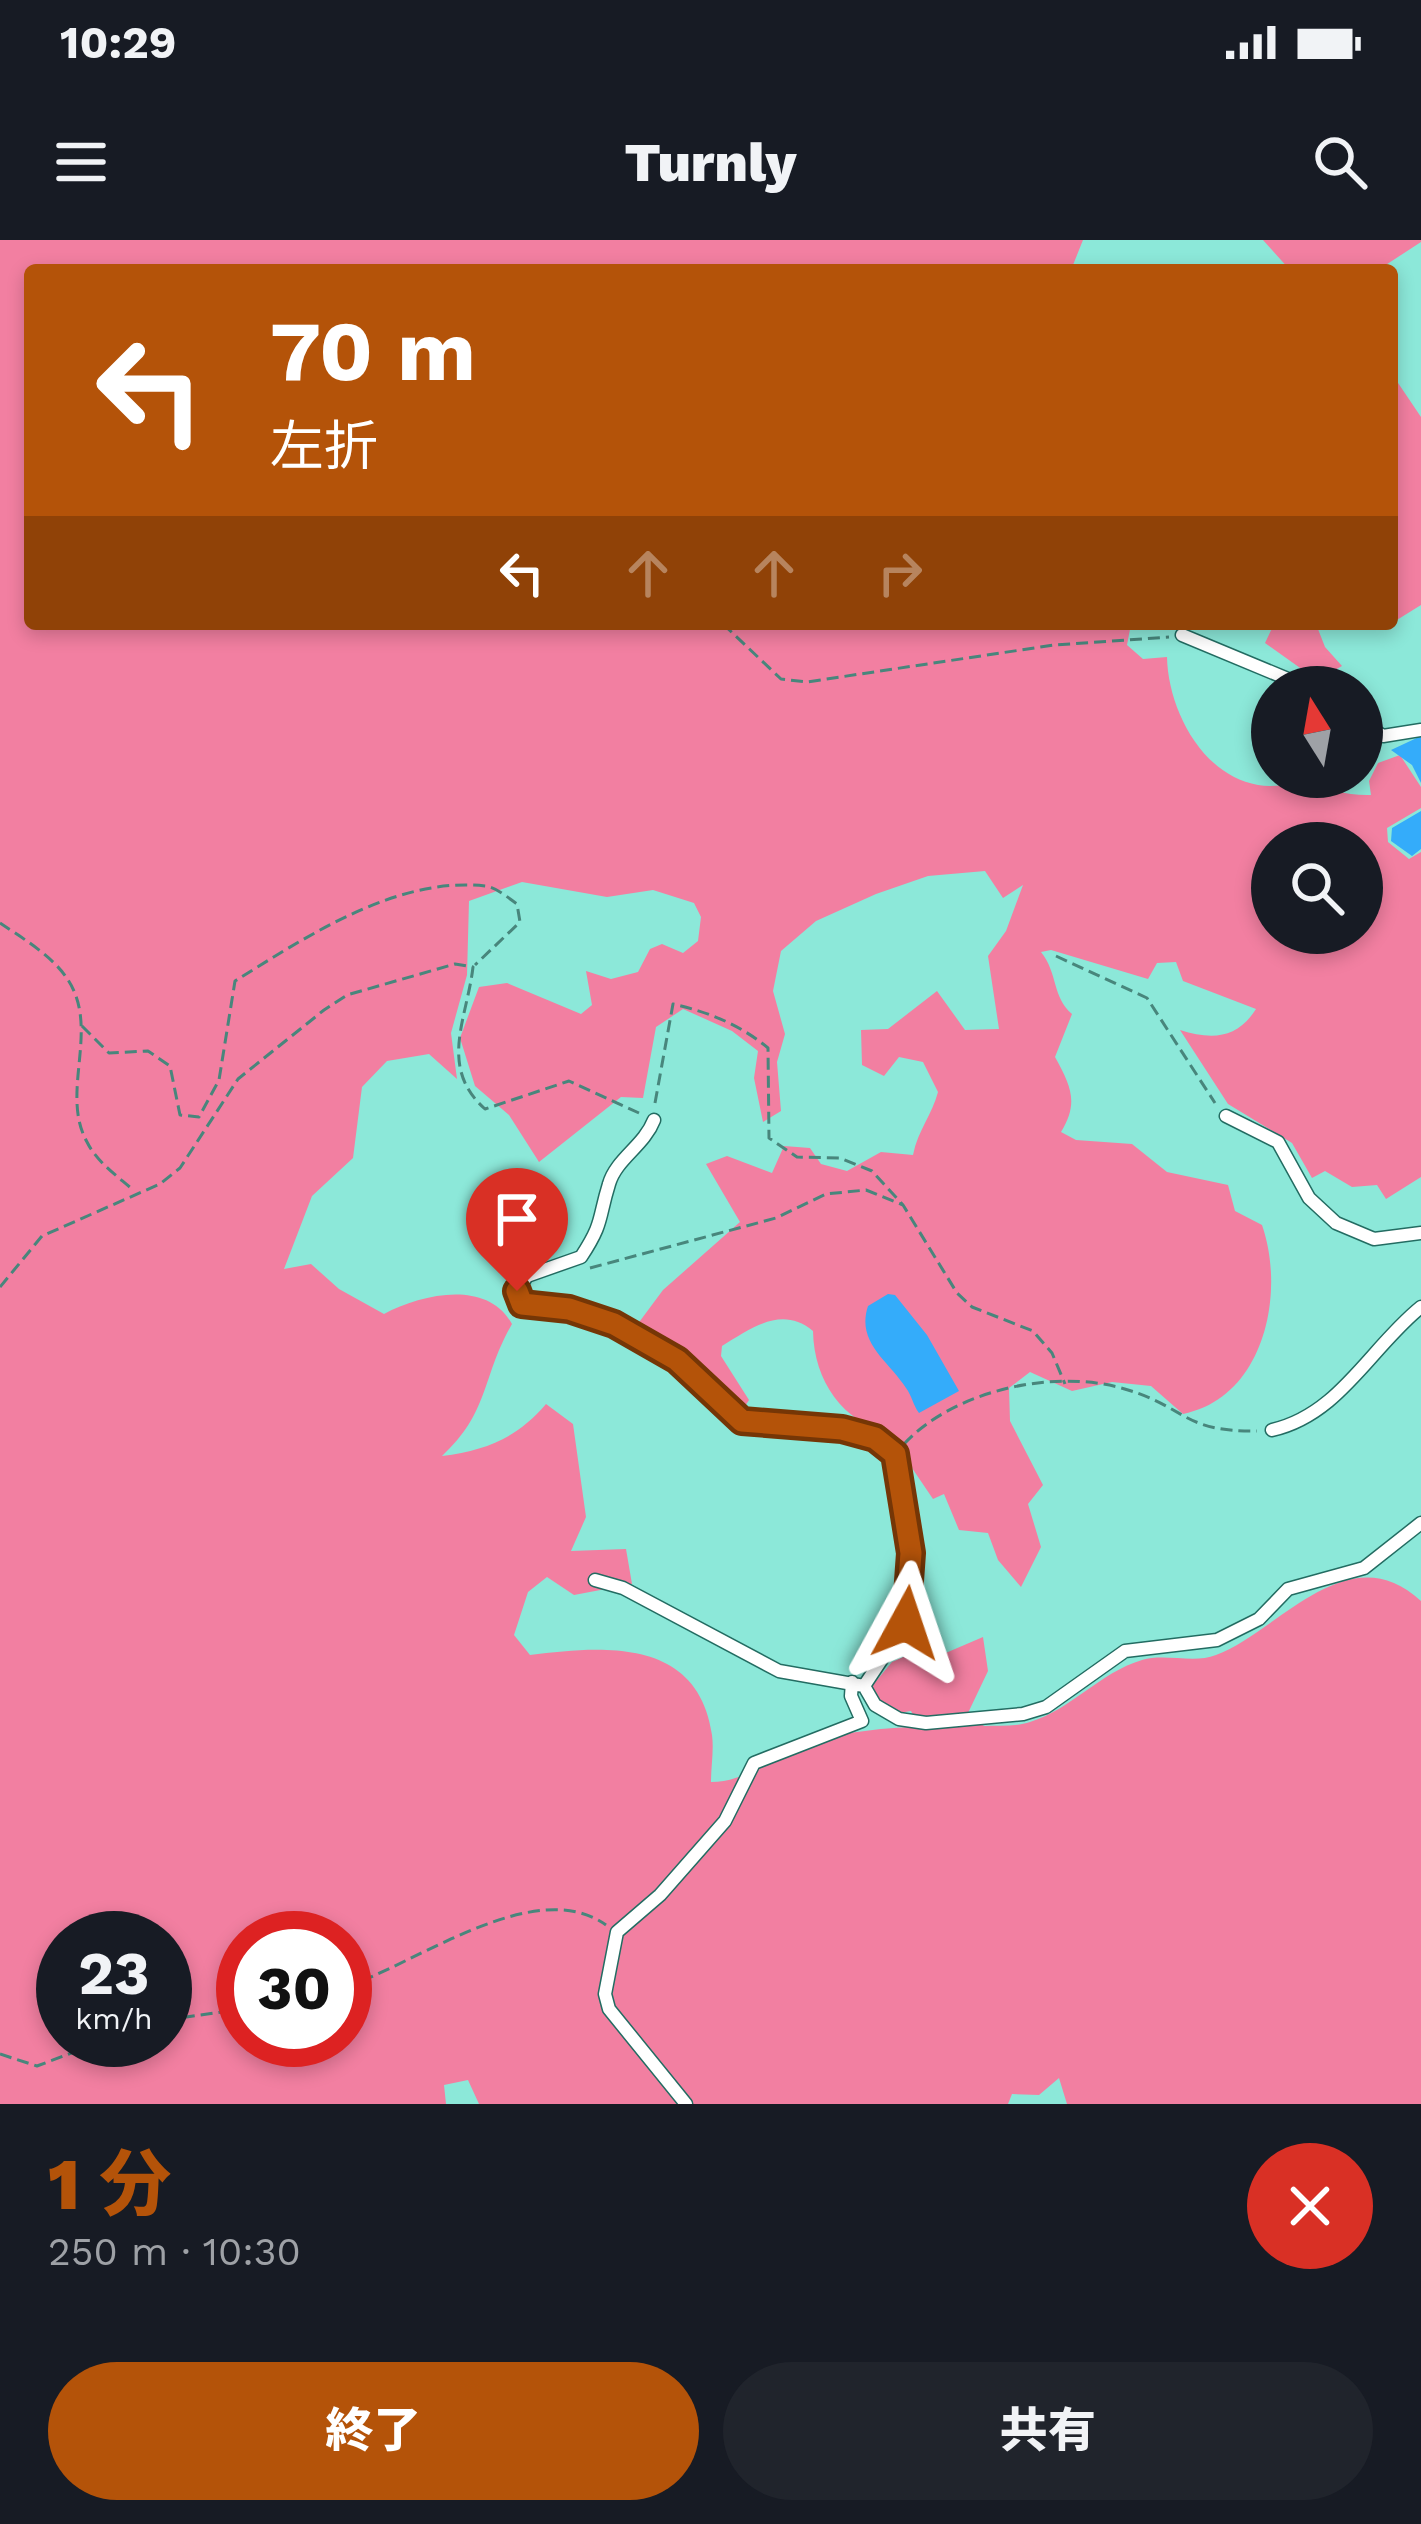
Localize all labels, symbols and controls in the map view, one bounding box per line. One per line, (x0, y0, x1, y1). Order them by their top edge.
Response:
text: 10:29 (60, 16, 177, 69)
icon: menu (48, 129, 114, 195)
icon: search (1307, 129, 1373, 195)
text: Turnly (624, 131, 797, 194)
text: 70 m (270, 302, 476, 400)
icon: left (72, 312, 228, 468)
text: 左折 (270, 415, 378, 478)
icon: left (489, 540, 555, 606)
icon: ahead (615, 540, 681, 606)
icon: ahead (741, 540, 807, 606)
icon: right (867, 540, 933, 606)
north arrow (1251, 666, 1383, 798)
map controls (1251, 666, 1383, 954)
button: search (1251, 822, 1383, 954)
pin (466, 1168, 568, 1291)
icon: arrive (484, 1186, 550, 1252)
position arrow (843, 1560, 969, 1686)
speed limit sign: 30 (216, 1911, 372, 2067)
text: 23 (78, 1938, 150, 2009)
text: km/h (75, 2001, 153, 2036)
text: 1 分 (48, 2142, 171, 2226)
button: close (1247, 2143, 1373, 2269)
text: 250 m · 10:30 (48, 2229, 301, 2274)
button: 終了 (48, 2362, 699, 2500)
button: 共有 (723, 2362, 1373, 2500)

